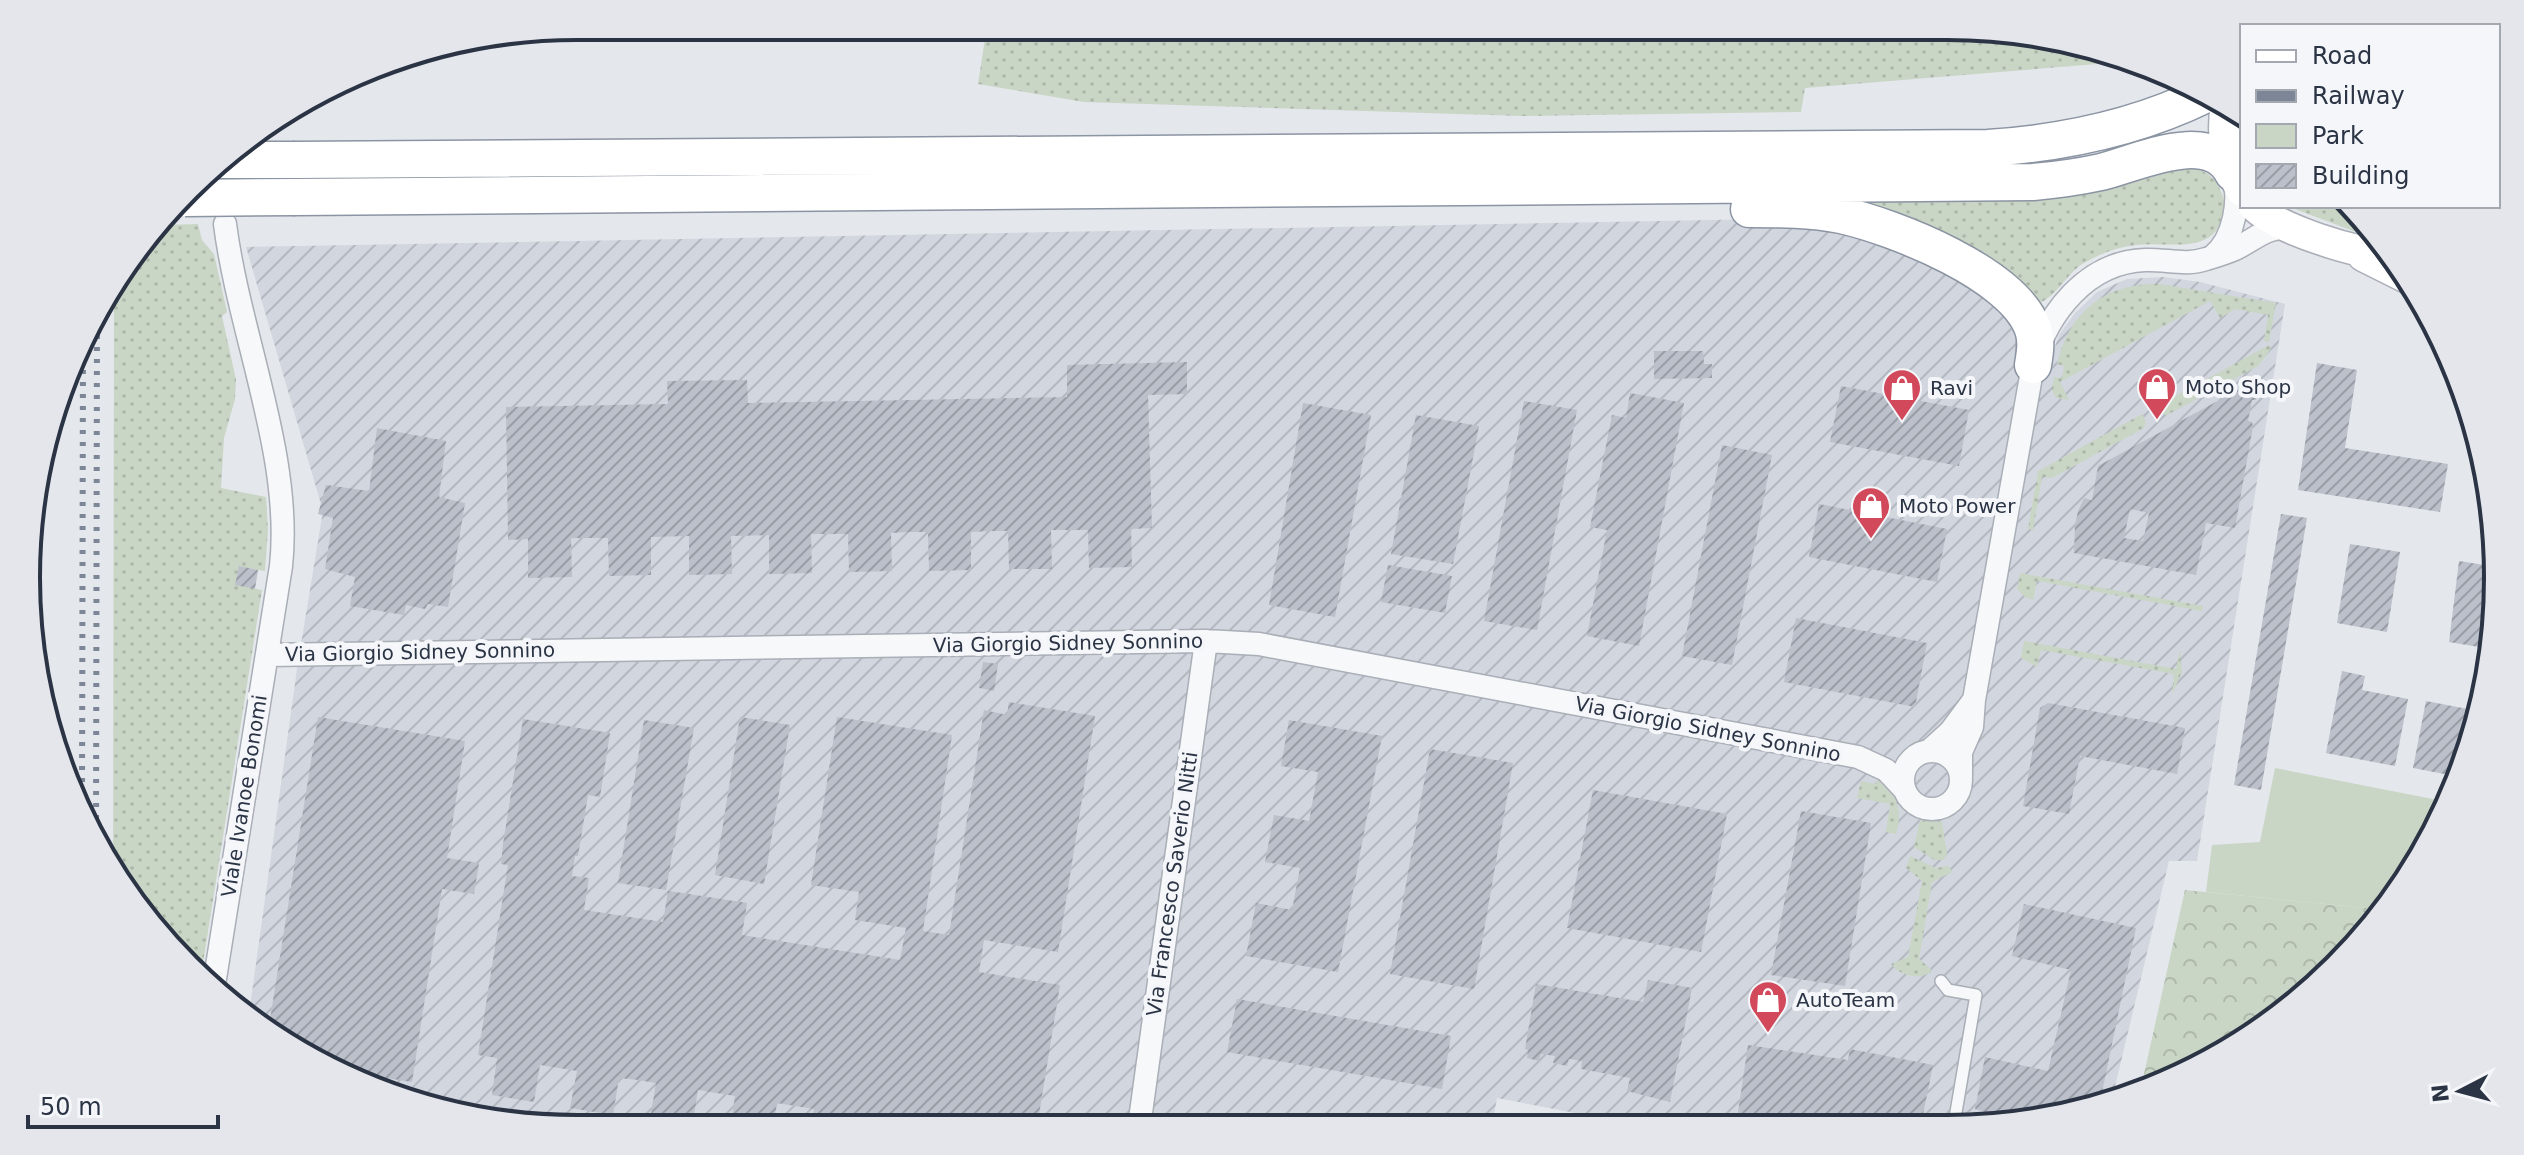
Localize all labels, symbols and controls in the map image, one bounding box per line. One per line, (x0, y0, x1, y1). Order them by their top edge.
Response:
legend (2240, 24, 2500, 208)
text: Road (2312, 42, 2372, 70)
text: Railway (2312, 82, 2405, 110)
text: Park (2312, 122, 2364, 150)
text: Building (2312, 162, 2409, 190)
shop icon: Moto Shop (2136, 366, 2178, 421)
shop icon: Ravi (1881, 367, 1923, 422)
place label: Moto Shop (2185, 375, 2291, 399)
place label: Ravi (1930, 376, 1973, 400)
shop icon: Moto Power (1850, 485, 1892, 540)
place label: Moto Power (1899, 494, 2016, 518)
street label: Via Giorgio Sidney Sonnino (933, 629, 1203, 657)
street label: Via Giorgio Sidney Sonnino (285, 638, 555, 666)
street label: Via Giorgio Sidney Sonnino (1573, 691, 1843, 767)
street label: Viale Ivanoe Bonomi (216, 693, 272, 899)
street label: Via Francesco Saverio Nitti (1142, 750, 1202, 1018)
shop icon: AutoTeam (1747, 979, 1789, 1034)
place label: AutoTeam (1796, 988, 1895, 1012)
north arrow (2420, 1051, 2500, 1131)
scale bar (28, 1079, 218, 1129)
text: N (2427, 1083, 2454, 1104)
text: 50 m (40, 1093, 102, 1121)

